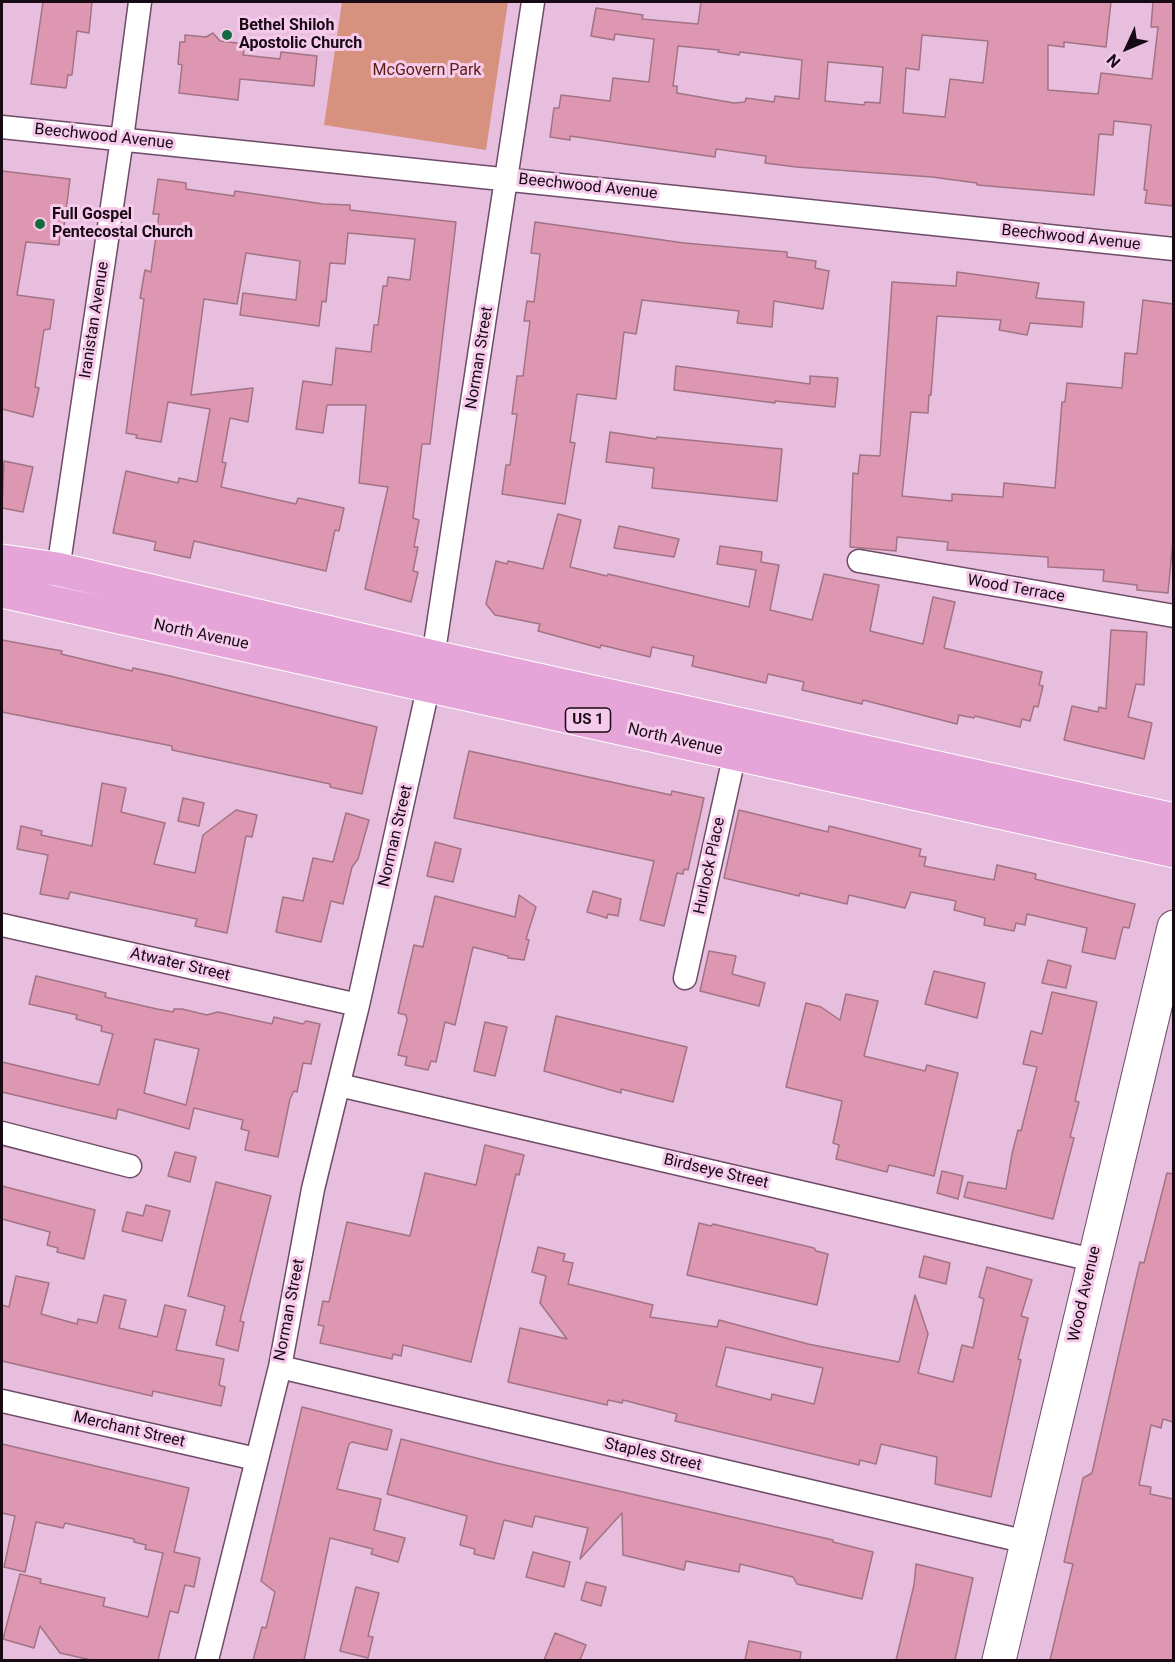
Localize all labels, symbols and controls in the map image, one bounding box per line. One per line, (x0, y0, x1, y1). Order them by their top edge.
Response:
place label: Bethel Shiloh Apostolic Church (239, 16, 362, 54)
north arrow (1097, 18, 1157, 78)
marker: Bethel Shiloh Apostolic Church (220, 28, 234, 42)
text: N (1103, 50, 1124, 72)
park label: McGovern Park (373, 61, 481, 81)
street label: Beechwood Avenue (34, 120, 174, 154)
street label: Beechwood Avenue (518, 170, 658, 204)
place label: Full Gospel Pentecostal Church (52, 205, 193, 243)
marker: Full Gospel Pentecostal Church (33, 217, 47, 231)
street label: Beechwood Avenue (1001, 221, 1141, 255)
street label: Iranistan Avenue (76, 260, 114, 380)
street label: Norman Street (462, 305, 498, 411)
street label: Wood Terrace (966, 571, 1066, 607)
street label: North Avenue (152, 616, 250, 654)
road number: US 1 (566, 708, 610, 732)
street label: North Avenue (626, 720, 724, 760)
street label: Norman Street (375, 783, 417, 889)
street label: Hurlock Place (690, 816, 730, 916)
street label: Atwater Street (128, 944, 232, 986)
street label: Birdseye Street (662, 1151, 770, 1193)
street label: Wood Avenue (1065, 1244, 1105, 1344)
street label: Norman Street (271, 1257, 309, 1363)
street label: Merchant Street (71, 1408, 187, 1452)
street label: Staples Street (602, 1434, 704, 1476)

